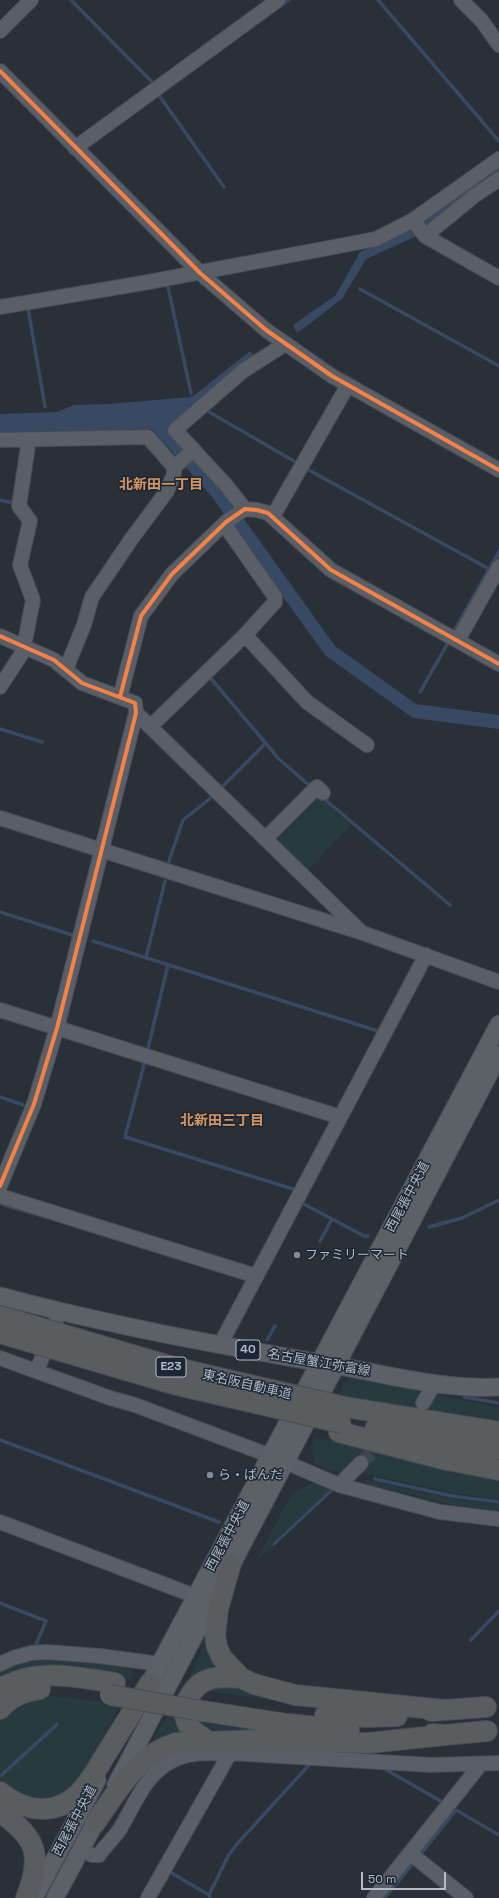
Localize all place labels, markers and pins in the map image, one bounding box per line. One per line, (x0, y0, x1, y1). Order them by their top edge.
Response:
place label: ファミリーマート (305, 1247, 409, 1263)
marker: ファミリーマート (292, 1250, 302, 1260)
place label: ら・ばんだ (218, 1467, 283, 1483)
marker: ら・ばんだ (205, 1470, 215, 1480)

